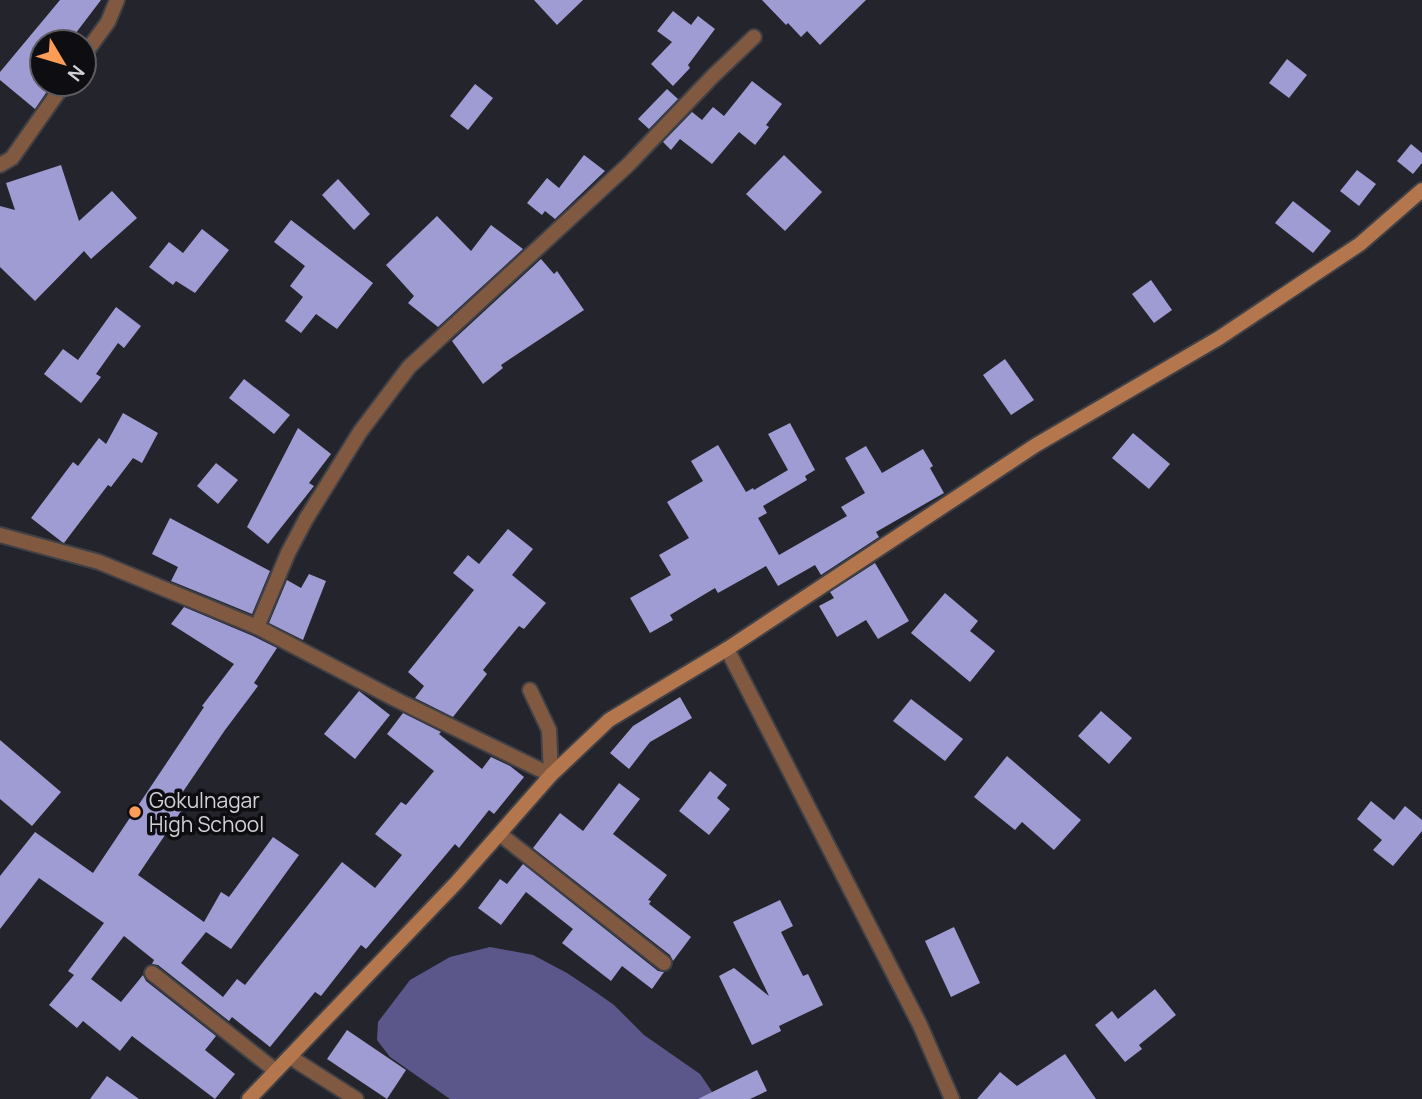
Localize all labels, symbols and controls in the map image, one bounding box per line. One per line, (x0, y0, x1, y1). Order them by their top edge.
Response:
north arrow (28, 28, 98, 98)
text: N (62, 60, 91, 87)
place label: Gokulnagar High School (149, 786, 264, 838)
marker: Gokulnagar High School (127, 804, 143, 820)

